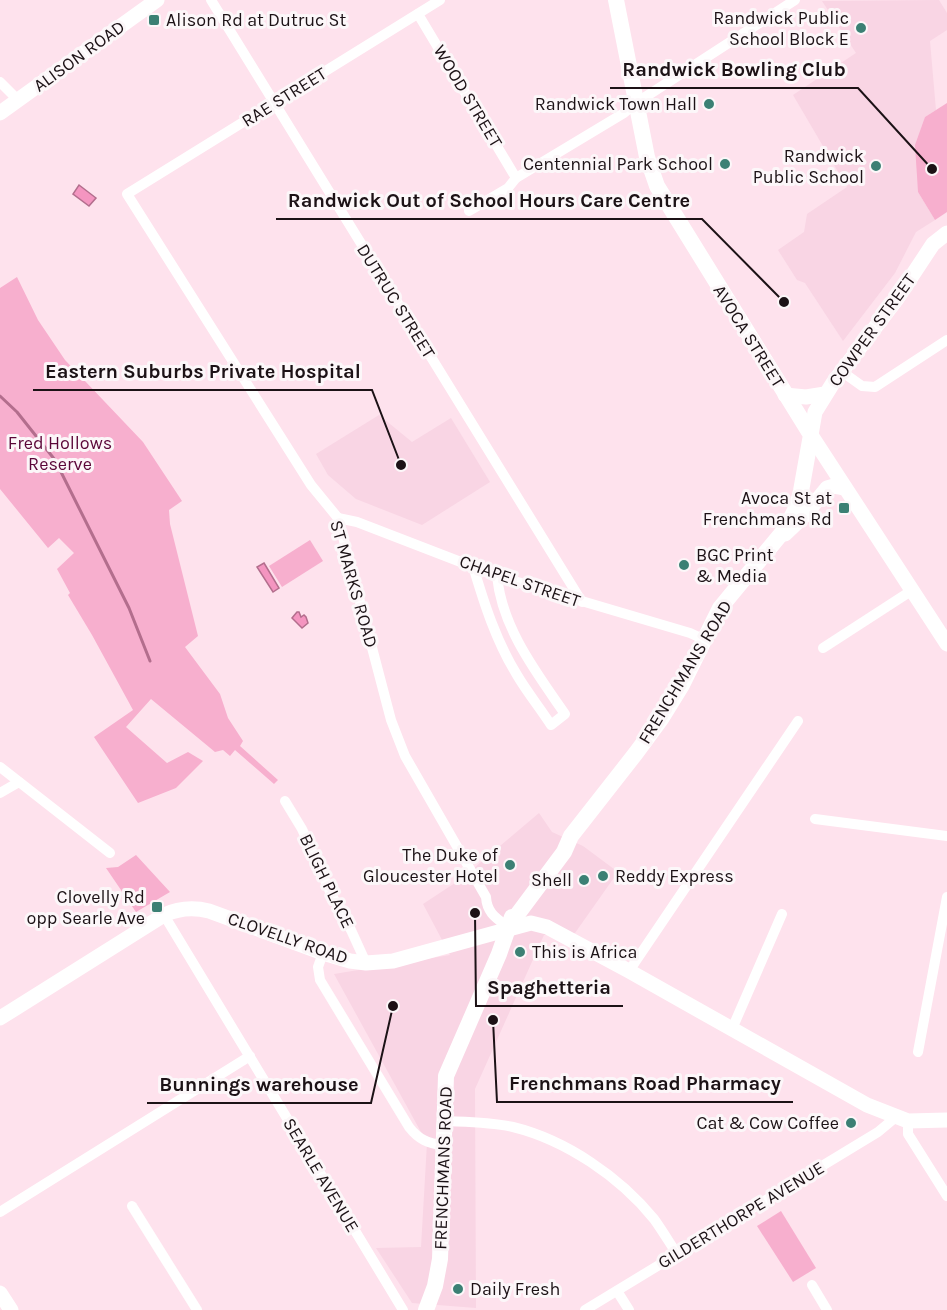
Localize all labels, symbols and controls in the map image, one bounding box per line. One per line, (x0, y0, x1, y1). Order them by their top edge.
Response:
place label: Randwick Public School Block E (713, 7, 849, 50)
place label: Alison Rd at Dutruc St (166, 9, 346, 31)
marker: Alison Rd at Dutruc St (147, 13, 161, 27)
street label: ALISON ROAD (29, 15, 129, 97)
marker: Randwick Public School Block E (854, 21, 868, 35)
street label: WOOD STREET (429, 41, 507, 151)
callout: Randwick Bowling Club (610, 50, 858, 88)
text: Randwick Bowling Club (622, 58, 846, 81)
street label: RAE STREET (237, 62, 331, 132)
place label: Randwick Town Hall (535, 93, 697, 115)
marker: Randwick Town Hall (702, 97, 716, 111)
place label: Randwick Public School (753, 145, 864, 188)
place label: Centennial Park School (523, 153, 713, 175)
marker: Centennial Park School (718, 157, 732, 171)
marker: Randwick Public School (869, 159, 883, 173)
callout: Randwick Out of School Hours Care Centre (276, 181, 702, 219)
text: Randwick Out of School Hours Care Centre (288, 189, 690, 212)
street label: DUTRUC STREET (352, 240, 440, 362)
street label: COWPER STREET (824, 269, 920, 391)
street label: AVOCA STREET (709, 280, 789, 392)
callout: Eastern Suburbs Private Hospital (33, 352, 372, 390)
text: Eastern Suburbs Private Hospital (45, 360, 361, 383)
park label: Fred Hollows Reserve (8, 432, 112, 475)
place label: Avoca St at Frenchmans Rd (703, 487, 832, 530)
marker: Avoca St at Frenchmans Rd (837, 501, 851, 515)
street label: ST MARKS ROAD (325, 518, 383, 650)
place label: BGC Print & Media (696, 544, 774, 587)
street label: CHAPEL STREET (457, 550, 583, 612)
marker: BGC Print & Media (677, 558, 691, 572)
street label: FRENCHMANS ROAD (633, 596, 737, 748)
street label: BLIGH PLACE (295, 830, 359, 932)
place label: The Duke of Gloucester Hotel (363, 844, 499, 887)
marker: The Duke of Gloucester Hotel (503, 858, 517, 872)
place label: Reddy Express (615, 865, 734, 887)
place label: Shell (531, 869, 572, 891)
marker: Reddy Express (596, 869, 610, 883)
marker: Shell (577, 873, 591, 887)
place label: Clovelly Rd opp Searle Ave (27, 886, 145, 929)
marker: Clovelly Rd opp Searle Ave (150, 900, 164, 914)
street label: CLOVELLY ROAD (225, 907, 351, 969)
place label: This is Africa (532, 941, 637, 963)
marker: This is Africa (513, 945, 527, 959)
callout: Spaghetteria (476, 968, 623, 1006)
text: Spaghetteria (487, 976, 611, 999)
callout: Frenchmans Road Pharmacy (497, 1064, 793, 1102)
callout: Bunnings warehouse (147, 1065, 371, 1103)
text: Frenchmans Road Pharmacy (509, 1072, 781, 1095)
text: Bunnings warehouse (159, 1073, 359, 1096)
street label: FRENCHMANS ROAD (429, 1086, 457, 1250)
place label: Cat & Cow Coffee (696, 1112, 839, 1134)
street label: SEARLE AVENUE (278, 1114, 364, 1236)
marker: Cat & Cow Coffee (844, 1116, 858, 1130)
street label: GILDERTHORPE AVENUE (654, 1157, 828, 1273)
place label: Daily Fresh (470, 1278, 560, 1300)
marker: Daily Fresh (451, 1282, 465, 1296)

